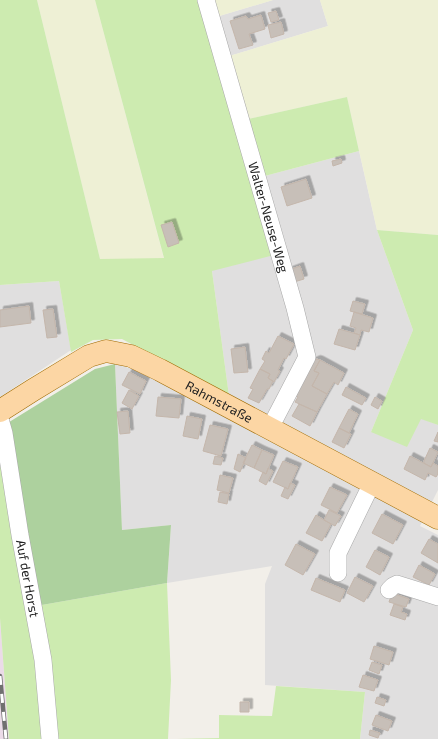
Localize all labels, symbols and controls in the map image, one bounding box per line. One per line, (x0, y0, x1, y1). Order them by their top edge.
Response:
street label: Walter-Neuse-Weg (245, 160, 292, 274)
street label: Rahmstraße (183, 377, 255, 426)
street label: Auf der Horst (13, 539, 43, 618)

